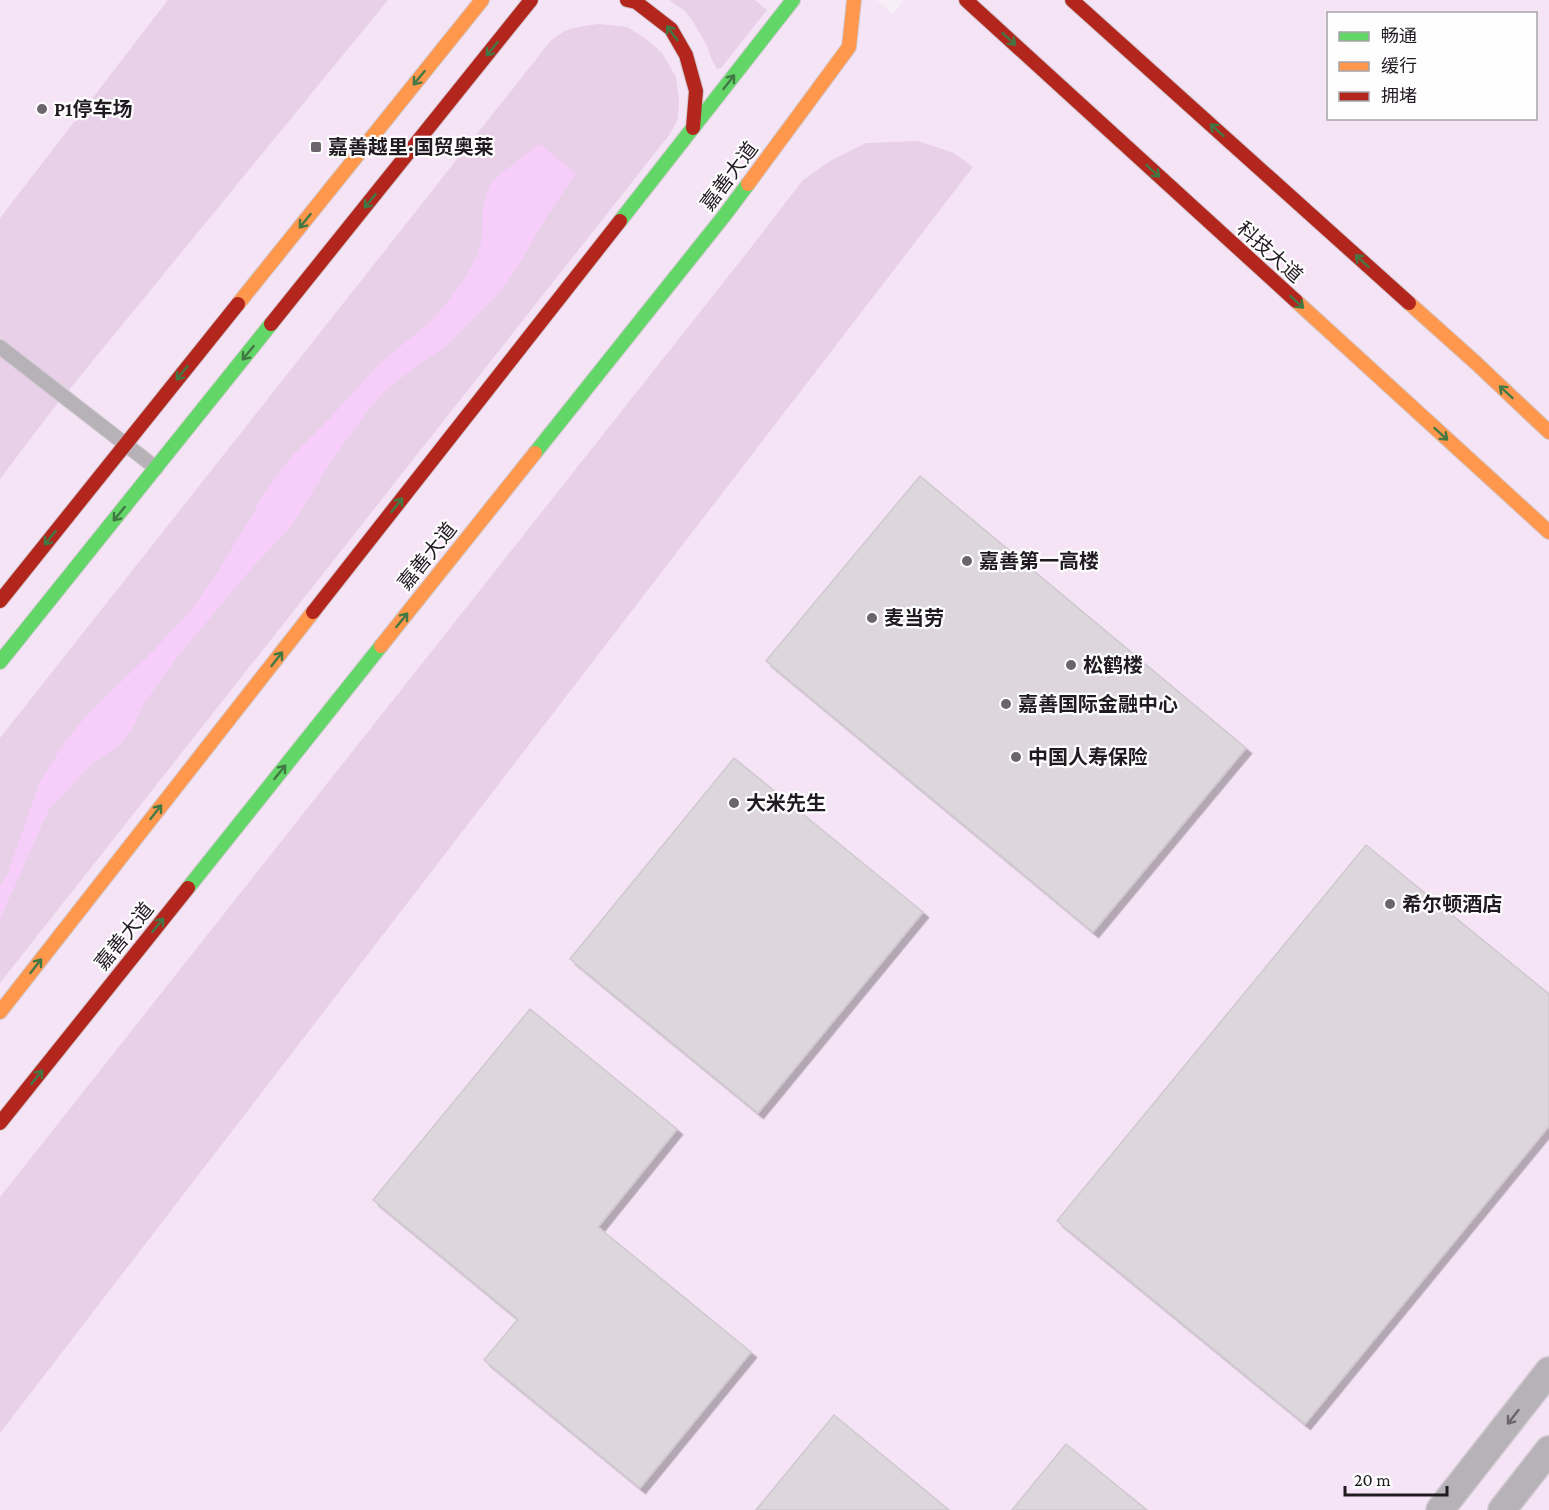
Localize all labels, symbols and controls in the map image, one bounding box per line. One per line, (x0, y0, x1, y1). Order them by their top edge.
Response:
legend (1327, 12, 1537, 120)
one-way arrow (666, 26, 678, 42)
text: 畅通 (1381, 26, 1417, 46)
one-way arrow (1001, 32, 1016, 46)
one-way arrow (486, 41, 499, 57)
text: 缓行 (1381, 56, 1417, 76)
one-way arrow (413, 70, 426, 86)
one-way arrow (722, 74, 735, 90)
text: 拥堵 (1381, 86, 1417, 106)
place label: P1停车场 (54, 98, 133, 120)
marker: P1停车场 (35, 102, 49, 116)
one-way arrow (1210, 123, 1225, 137)
place label: 嘉善越里·国贸奥莱 (328, 136, 494, 158)
street label: 嘉善大道 (696, 137, 762, 215)
marker: 嘉善越里·国贸奥莱 (309, 140, 323, 154)
one-way arrow (1145, 164, 1160, 178)
one-way arrow (364, 193, 377, 209)
one-way arrow (298, 213, 311, 229)
street label: 科技大道 (1233, 217, 1307, 287)
one-way arrow (1355, 254, 1370, 268)
one-way arrow (1289, 295, 1304, 309)
one-way arrow (242, 345, 255, 361)
one-way arrow (176, 365, 189, 381)
one-way arrow (1499, 385, 1514, 399)
one-way arrow (1433, 426, 1448, 440)
one-way arrow (391, 497, 404, 513)
one-way arrow (113, 505, 126, 521)
street label: 嘉善大道 (393, 518, 461, 594)
one-way arrow (43, 530, 56, 546)
place label: 嘉善第一高楼 (979, 550, 1099, 572)
marker: 嘉善第一高楼 (960, 554, 974, 568)
place label: 麦当劳 (884, 607, 944, 629)
marker: 麦当劳 (865, 611, 879, 625)
one-way arrow (395, 612, 408, 628)
one-way arrow (270, 651, 283, 667)
place label: 松鹤楼 (1083, 654, 1143, 676)
marker: 松鹤楼 (1064, 658, 1078, 672)
place label: 嘉善国际金融中心 (1018, 693, 1178, 715)
marker: 嘉善国际金融中心 (999, 697, 1013, 711)
place label: 中国人寿保险 (1028, 746, 1148, 768)
marker: 中国人寿保险 (1009, 750, 1023, 764)
one-way arrow (273, 764, 286, 780)
place label: 大米先生 (746, 792, 826, 814)
marker: 大米先生 (727, 796, 741, 810)
one-way arrow (150, 804, 163, 820)
place label: 希尔顿酒店 (1402, 893, 1502, 915)
marker: 希尔顿酒店 (1383, 897, 1397, 911)
street label: 嘉善大道 (90, 898, 158, 974)
one-way arrow (152, 917, 165, 933)
one-way arrow (30, 958, 43, 974)
one-way arrow (30, 1069, 43, 1085)
one-way arrow (1506, 1409, 1519, 1425)
scale bar (1345, 1459, 1447, 1497)
text: 20 m (1354, 1470, 1391, 1490)

